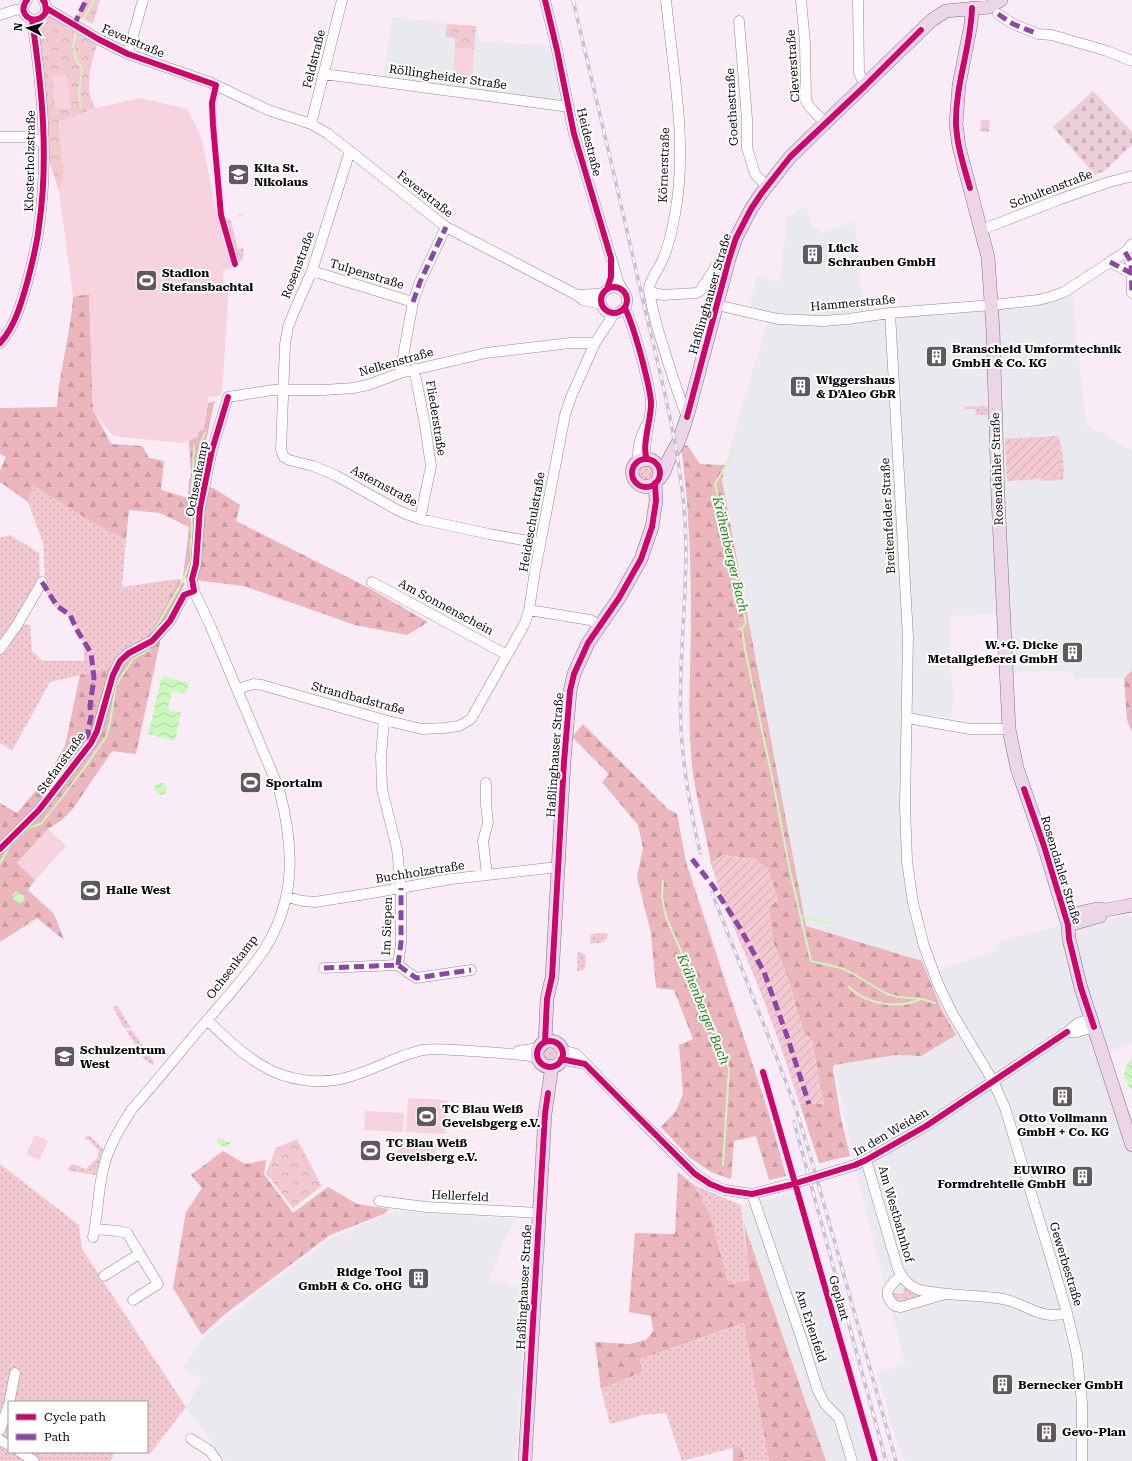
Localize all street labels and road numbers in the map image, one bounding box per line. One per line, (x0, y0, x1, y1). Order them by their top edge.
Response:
street label: Feverstraße (99, 21, 167, 61)
street label: Feldstraße (300, 28, 328, 90)
street label: Cleverstraße (783, 29, 803, 103)
street label: Röllingheider Straße (388, 62, 508, 92)
street label: Goethestraße (723, 67, 741, 146)
street label: Heidestraße (574, 106, 604, 178)
street label: Klosterholzstraße (22, 110, 38, 212)
street label: Körnerstraße (656, 127, 672, 203)
street label: Schultenstraße (1008, 167, 1095, 211)
street label: Feverstraße (394, 168, 456, 220)
street label: Rosenstraße (279, 229, 317, 301)
street label: Haßlinghauser Straße (686, 232, 734, 356)
street label: Tulpenstraße (328, 256, 406, 292)
street label: Hammerstraße (810, 292, 897, 314)
street label: Nelkenstraße (357, 345, 435, 379)
street label: Fliederstraße (423, 379, 449, 457)
street label: Rosendahler Straße (988, 412, 1006, 526)
street label: Ochsenkamp (183, 440, 211, 518)
street label: Breitenfelder Straße (878, 457, 898, 574)
street label: Asternstraße (348, 463, 420, 510)
street label: Heideschulstraße (516, 470, 548, 573)
street label: Am Sonnenschein (396, 576, 496, 638)
street label: Strandbadstraße (310, 679, 407, 717)
street label: Haßlinghauser Straße (544, 692, 566, 818)
street label: Stefanstraße (34, 729, 88, 796)
street label: Rosendahler Straße (1038, 814, 1084, 926)
street label: Buchholzstraße (375, 858, 466, 886)
street label: Im Siepen (379, 896, 395, 956)
street label: Ochsenkamp (203, 932, 261, 1002)
street label: In den Weiden (851, 1105, 931, 1159)
street label: Am Westbahnhof (876, 1164, 917, 1264)
street label: Hellerfeld (431, 1187, 490, 1205)
street label: Gewerbestraße (1047, 1220, 1086, 1308)
street label: Haßlinghauser Straße (514, 1224, 534, 1350)
street label: Geplant (826, 1274, 852, 1323)
street label: Am Erlenfeld (793, 1288, 829, 1364)

